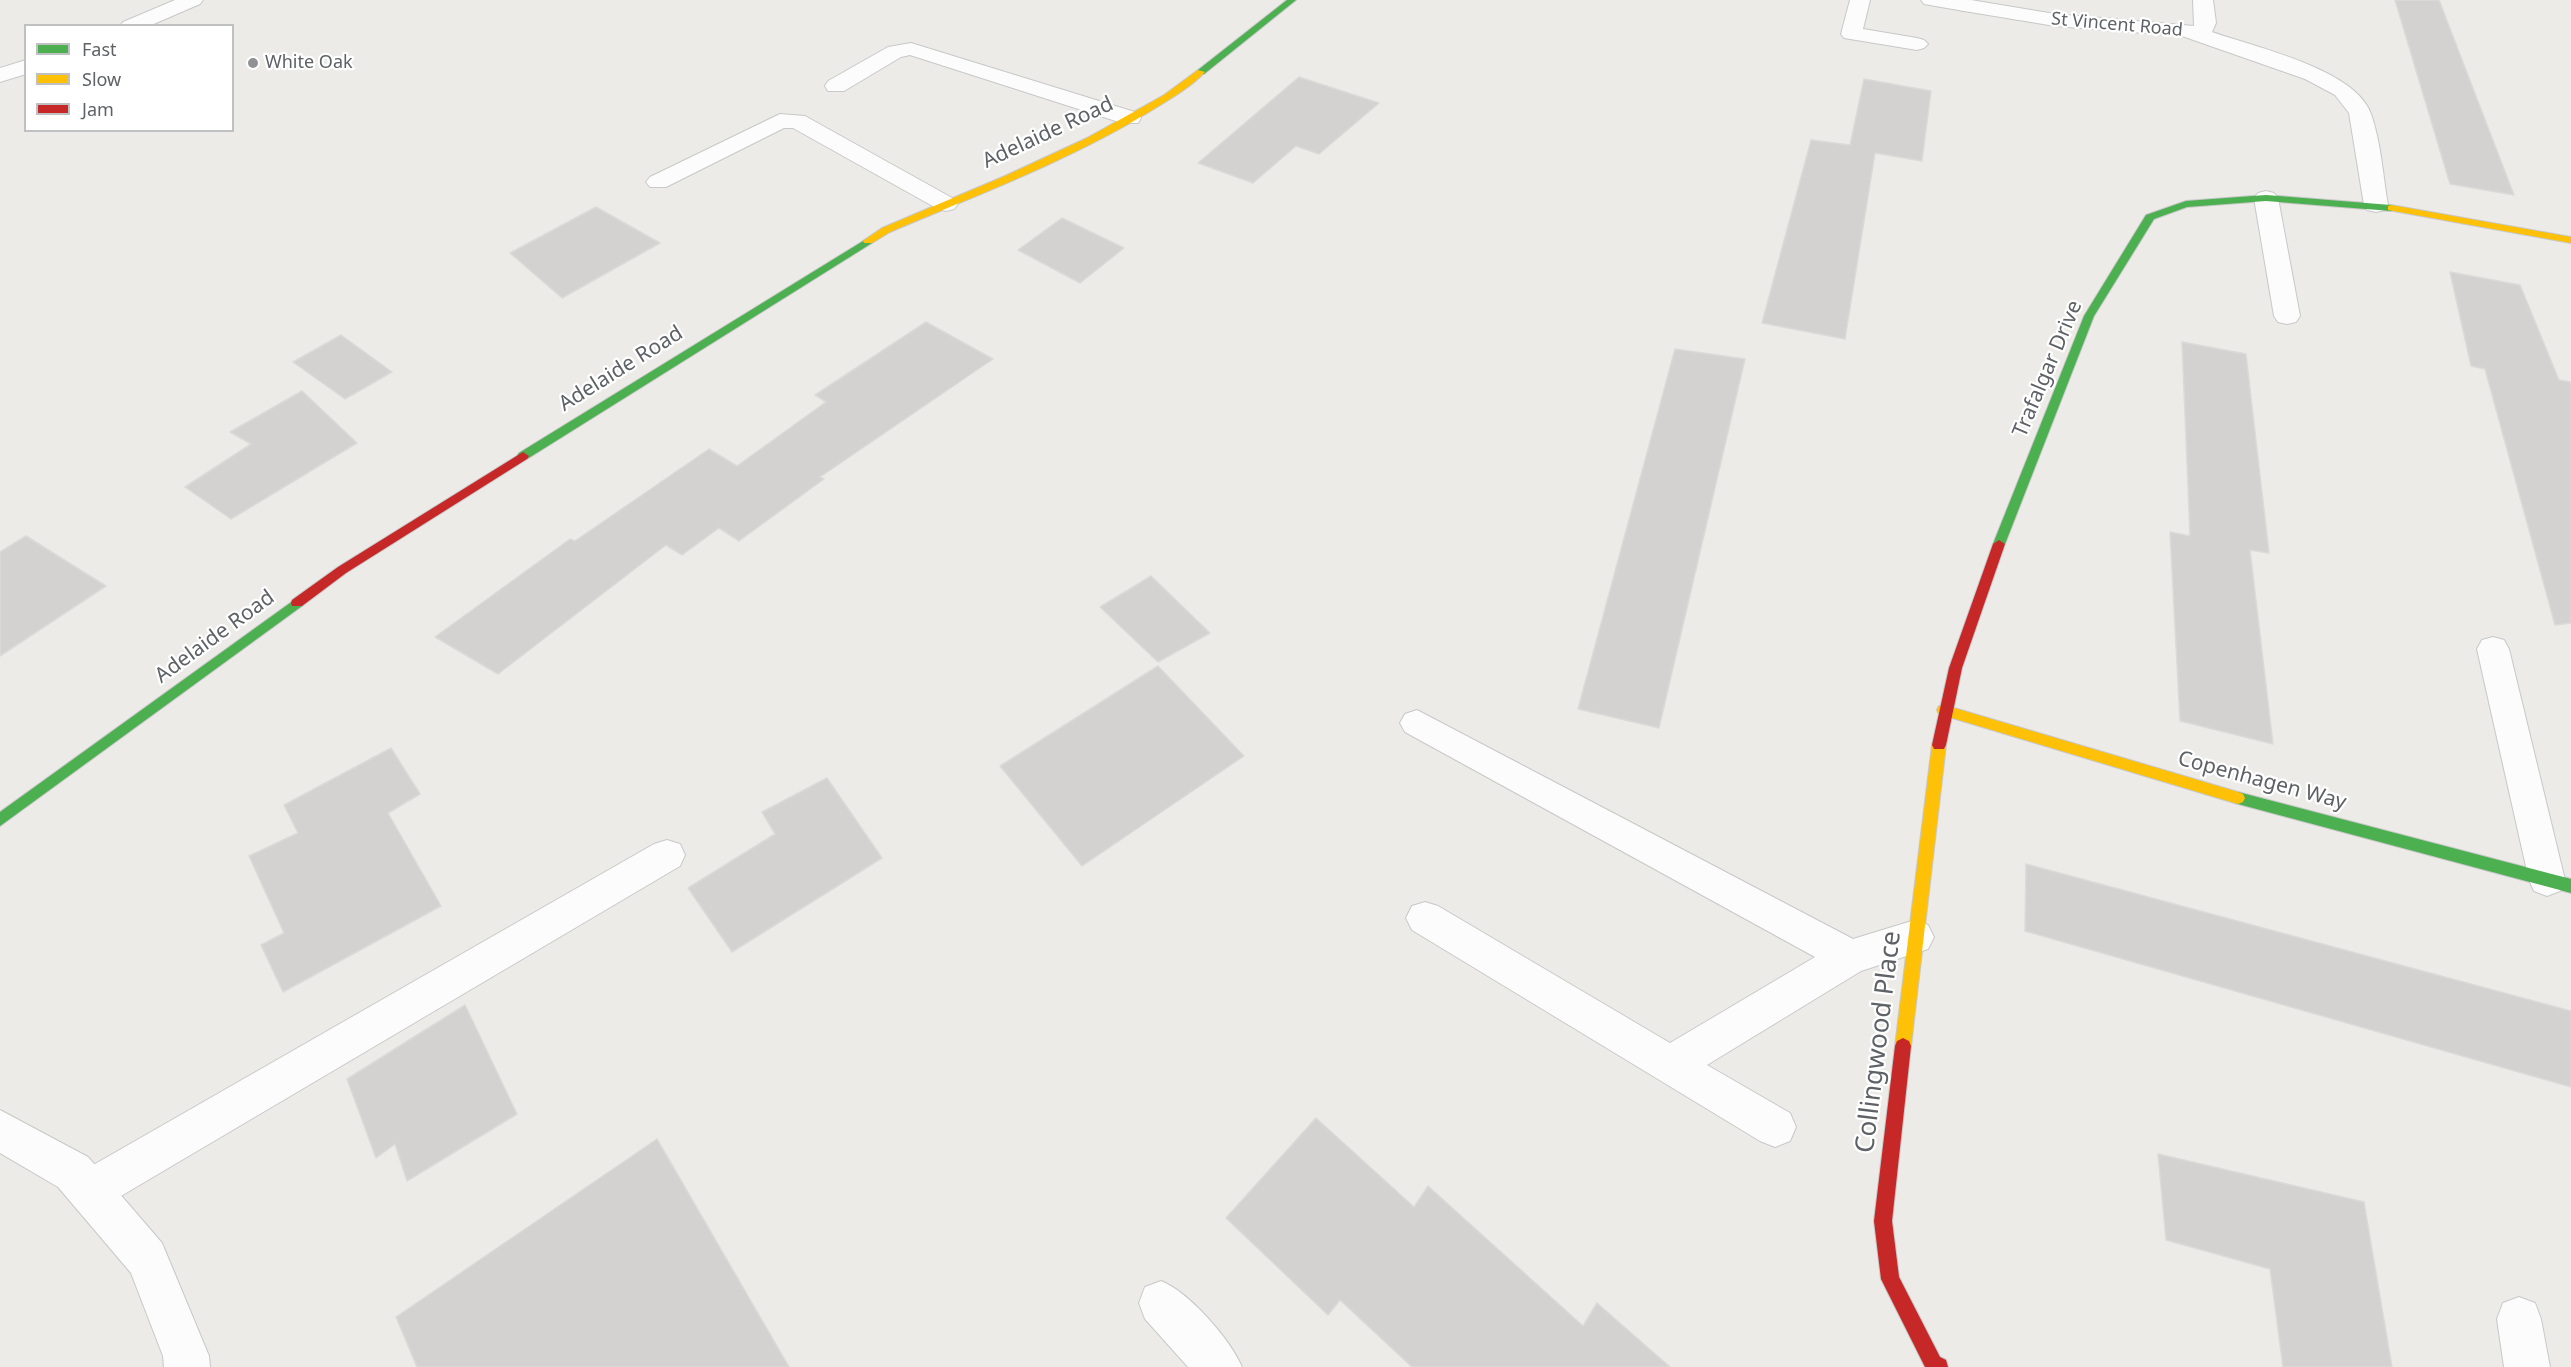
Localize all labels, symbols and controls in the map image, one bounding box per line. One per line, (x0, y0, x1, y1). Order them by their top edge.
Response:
street label: St Vincent Road (2050, 8, 2184, 42)
legend (24, 24, 234, 132)
text: Fast (82, 37, 117, 61)
place label: White Oak (265, 52, 353, 74)
marker: White Oak (246, 56, 260, 70)
text: Slow (82, 67, 121, 91)
street label: Adelaide Road (979, 92, 1117, 174)
text: Jam (82, 97, 114, 121)
street label: Trafalgar Drive (2008, 297, 2088, 441)
street label: Adelaide Road (554, 321, 688, 417)
street label: Adelaide Road (150, 585, 280, 689)
street label: Copenhagen Way (2175, 746, 2349, 816)
street label: Collingwood Place (1850, 929, 1908, 1155)

